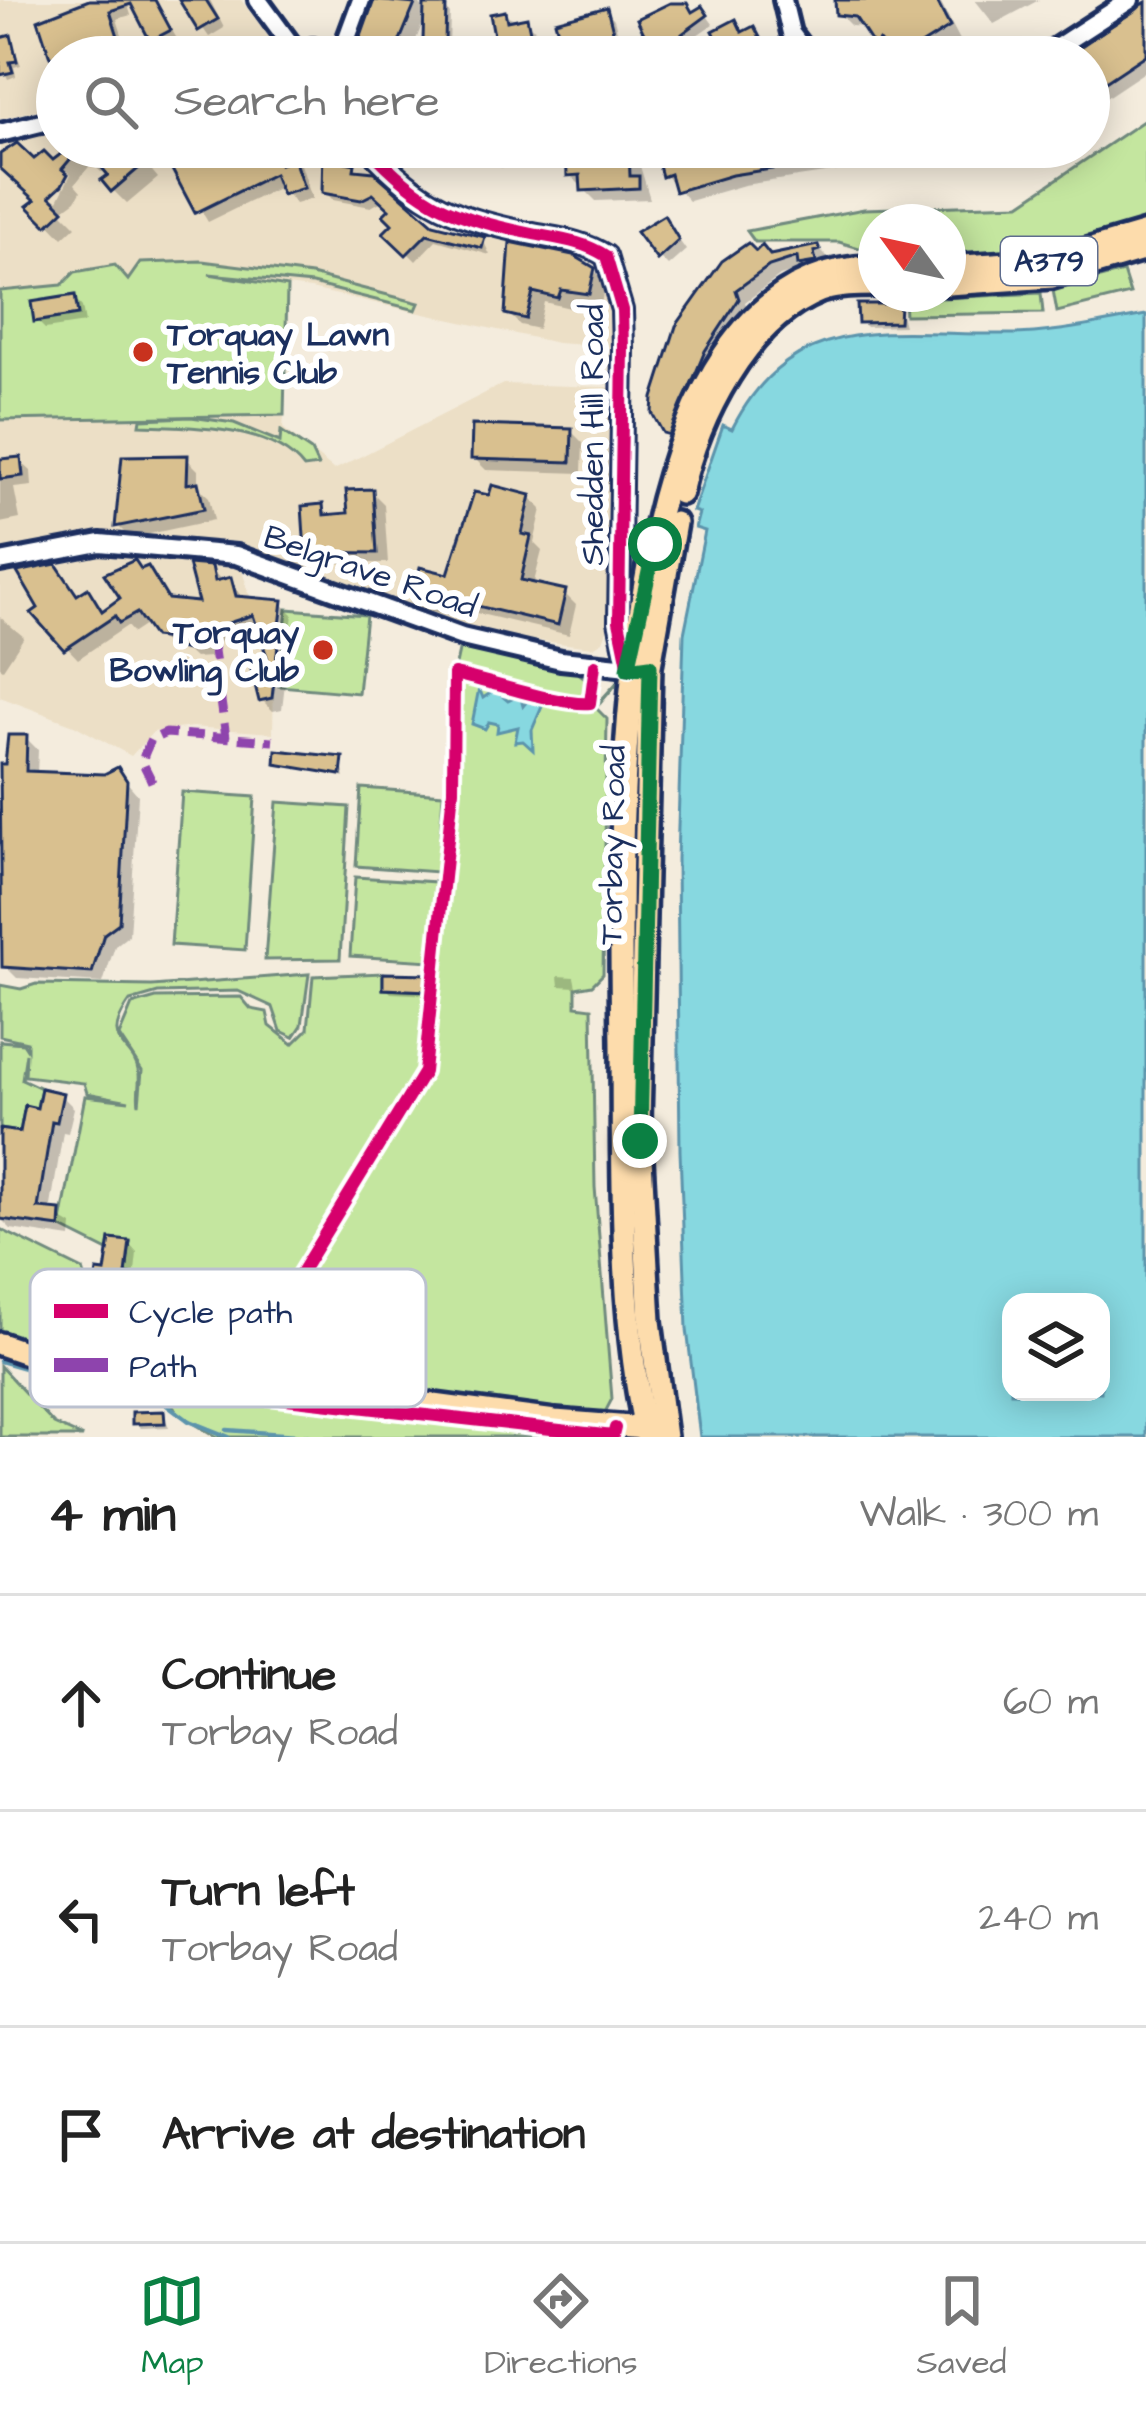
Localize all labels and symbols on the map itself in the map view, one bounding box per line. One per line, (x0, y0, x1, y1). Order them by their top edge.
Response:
north arrow (858, 204, 966, 312)
road number: A379 (1001, 237, 1097, 285)
street label: Shedden Hill Road (570, 304, 616, 566)
place label: Torquay Lawn Tennis Club (166, 312, 389, 396)
marker: Torquay Lawn Tennis Club (130, 339, 156, 365)
street label: Belgrave Road (257, 514, 483, 632)
route start (628, 517, 682, 571)
place label: Torquay Bowling Club (110, 610, 300, 696)
marker: Torquay Bowling Club (310, 637, 336, 663)
street label: Torbay Road (588, 745, 639, 945)
route end (613, 1114, 667, 1168)
legend (30, 1269, 426, 1407)
text: Cycle path (129, 1290, 293, 1337)
text: Path (129, 1344, 197, 1390)

